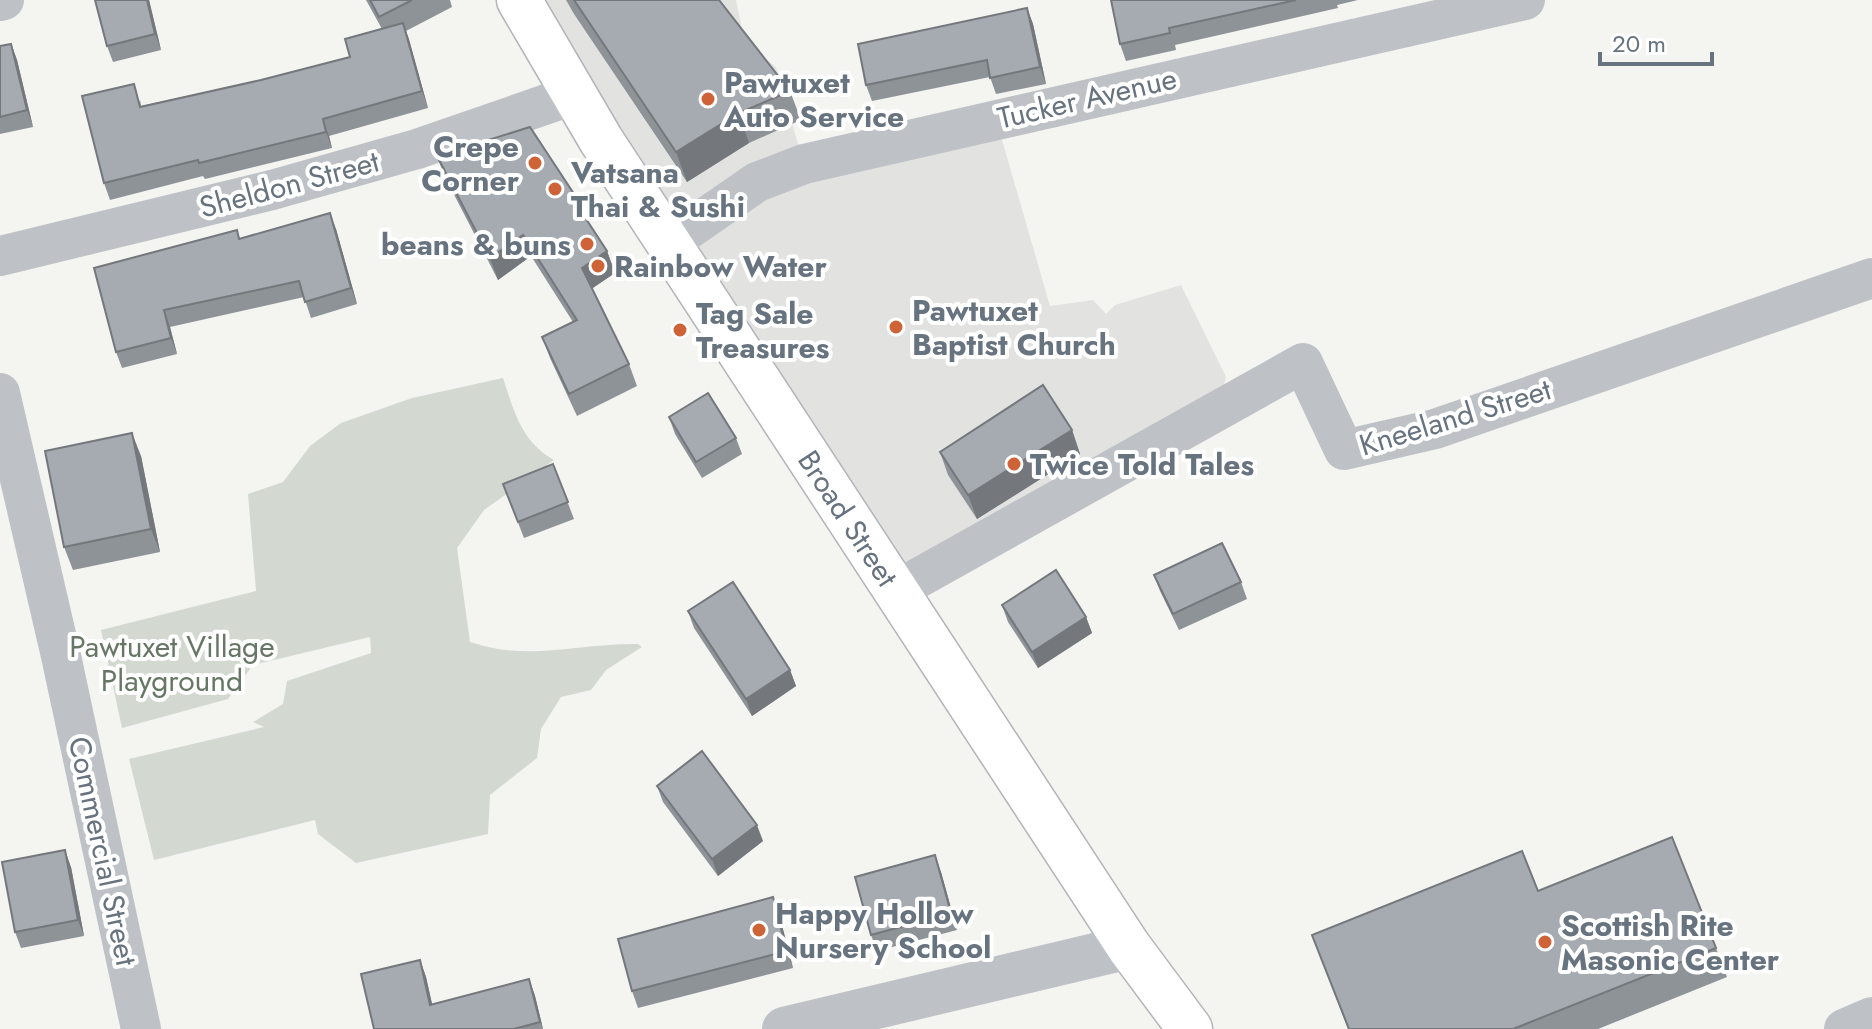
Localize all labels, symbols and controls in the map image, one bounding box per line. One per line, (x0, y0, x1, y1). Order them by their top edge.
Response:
scale bar (1600, 16, 1712, 66)
text: 20 m (1612, 26, 1666, 61)
street label: Tucker Avenue (993, 57, 1181, 139)
place label: Pawtuxet Auto Service (723, 61, 904, 138)
marker: Pawtuxet Auto Service (699, 90, 717, 108)
place label: Crepe Corner (421, 125, 520, 202)
street label: Sheldon Street (194, 139, 384, 229)
place label: Vatsana Thai & Sushi (570, 151, 745, 228)
marker: Crepe Corner (526, 154, 544, 172)
marker: Vatsana Thai & Sushi (546, 180, 564, 198)
place label: beans & buns (381, 223, 571, 266)
marker: beans & buns (578, 235, 596, 253)
place label: Rainbow Water (614, 245, 828, 288)
marker: Rainbow Water (589, 257, 607, 275)
place label: Pawtuxet Baptist Church (912, 289, 1116, 366)
place label: Tag Sale Treasures (696, 292, 829, 369)
marker: Pawtuxet Baptist Church (887, 318, 905, 336)
marker: Tag Sale Treasures (671, 321, 689, 339)
street label: Kneeland Street (1354, 367, 1557, 467)
street label: Broad Street (788, 441, 909, 595)
place label: Twice Told Tales (1030, 443, 1254, 486)
marker: Twice Told Tales (1005, 455, 1023, 473)
park label: Pawtuxet Village Playground (69, 625, 275, 702)
street label: Commercial Street (58, 733, 148, 970)
place label: Happy Hollow Nursery School (775, 892, 991, 969)
place label: Scottish Rite Masonic Center (1561, 904, 1780, 981)
marker: Happy Hollow Nursery School (750, 921, 768, 939)
marker: Scottish Rite Masonic Center (1536, 933, 1554, 951)

